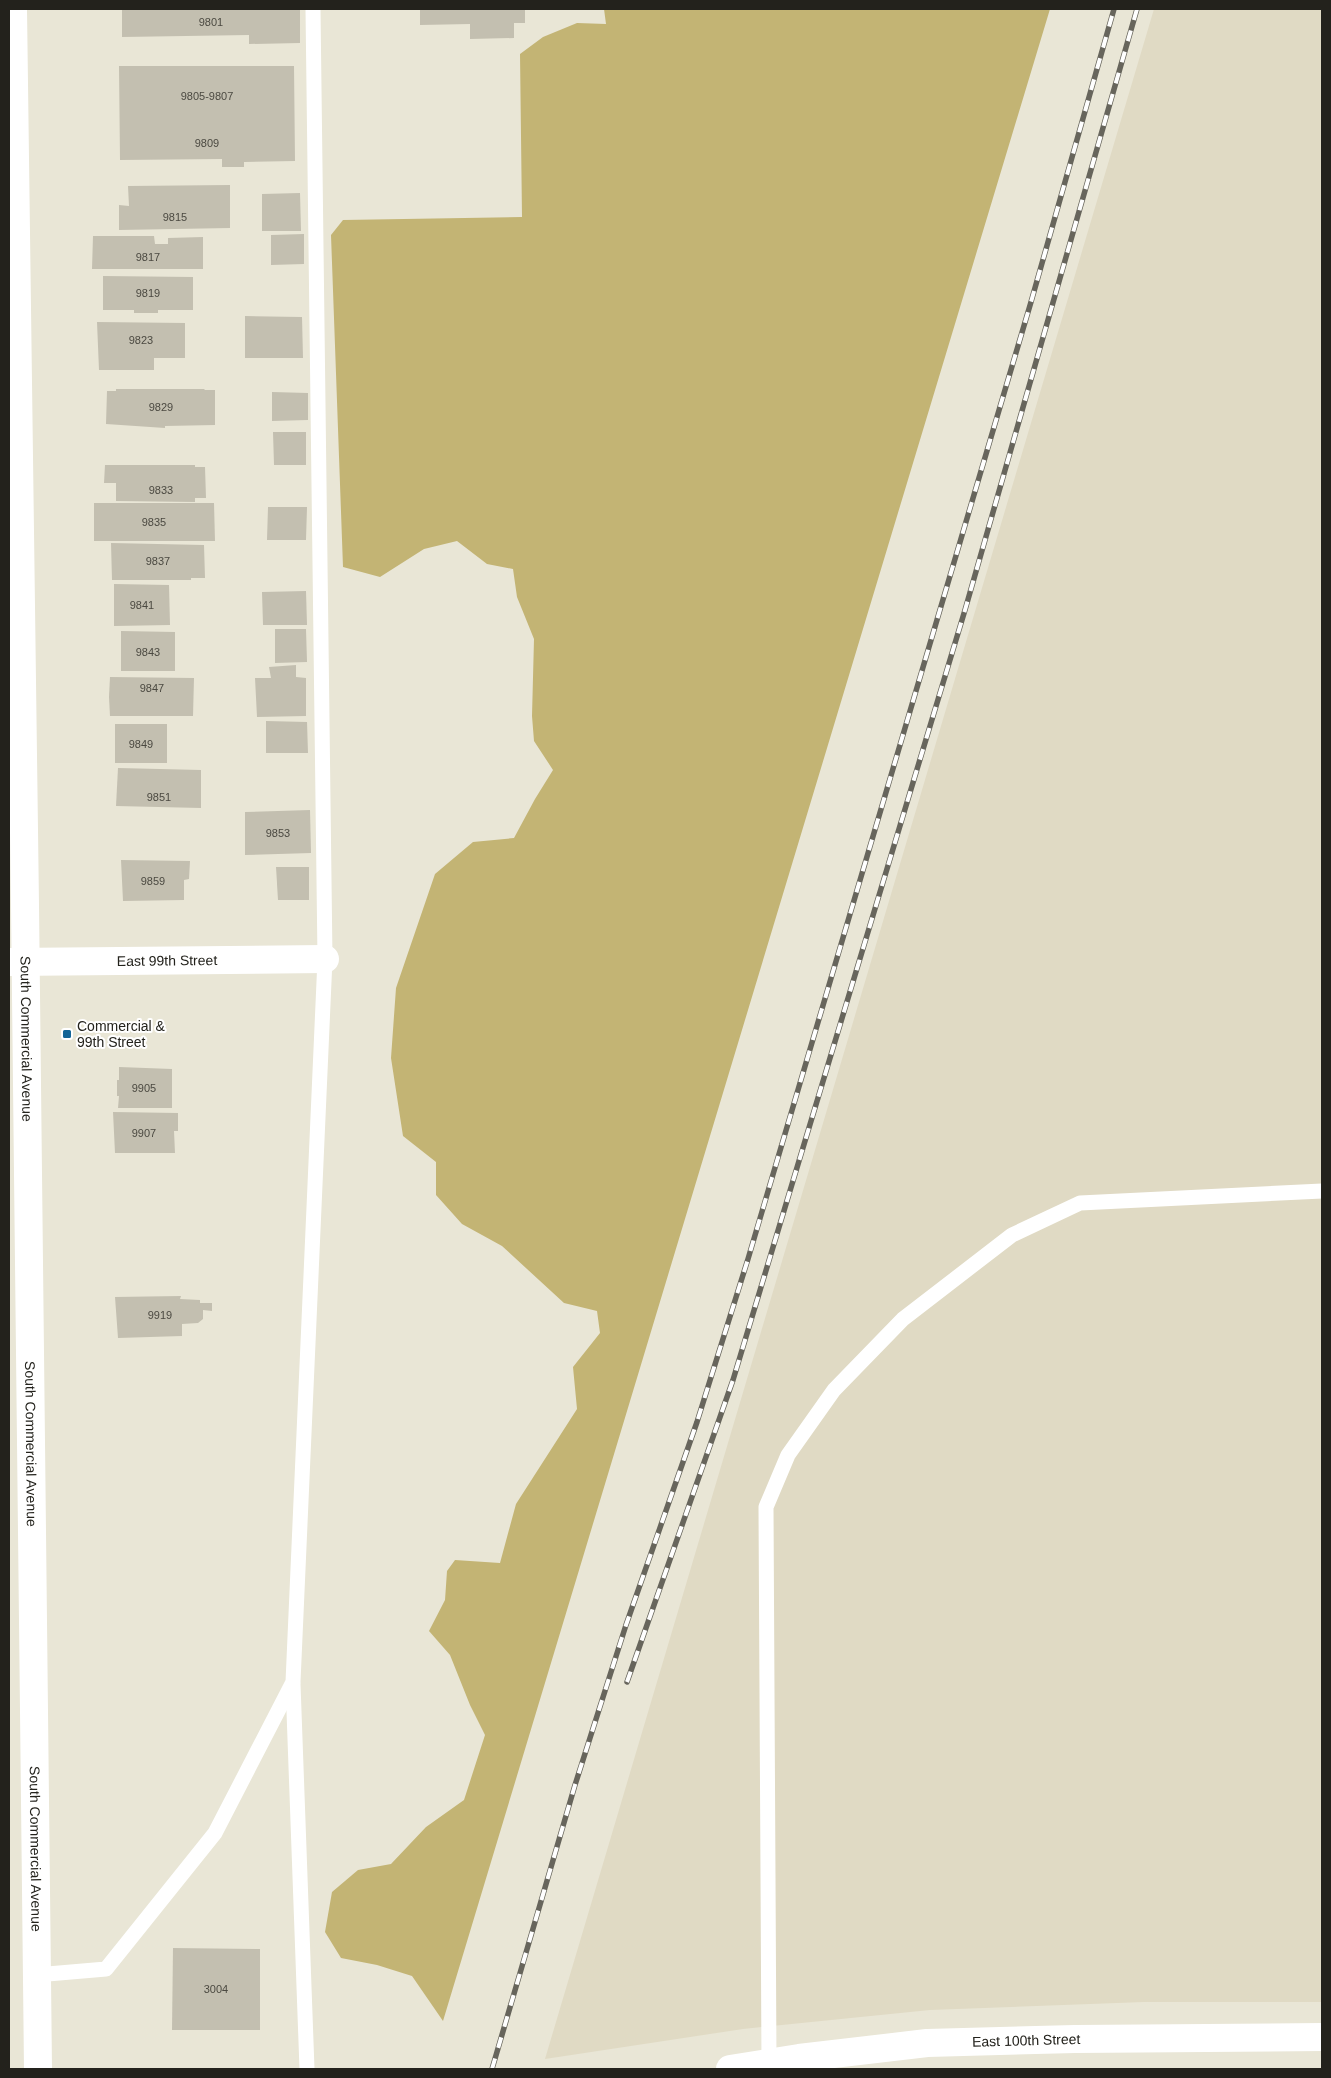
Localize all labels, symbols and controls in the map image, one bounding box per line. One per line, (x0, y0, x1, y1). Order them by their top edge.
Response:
house number: 9801 (199, 16, 223, 28)
house number: 9805-9807 (181, 90, 233, 102)
house number: 9809 (195, 137, 219, 149)
house number: 9815 (163, 211, 187, 223)
house number: 9817 (136, 251, 160, 263)
house number: 9819 (136, 287, 160, 299)
house number: 9823 (129, 334, 153, 346)
house number: 9829 (149, 401, 173, 413)
house number: 9833 (149, 484, 173, 496)
house number: 9835 (142, 516, 166, 528)
house number: 9837 (146, 555, 170, 567)
house number: 9841 (130, 599, 154, 611)
house number: 9843 (136, 646, 160, 658)
house number: 9847 (140, 682, 164, 694)
house number: 9849 (129, 738, 153, 750)
house number: 9851 (147, 791, 171, 803)
house number: 9853 (266, 827, 290, 839)
house number: 9859 (141, 875, 165, 887)
street label: East 99th Street (117, 952, 217, 969)
street label: South Commercial Avenue (18, 956, 35, 1122)
place label: Commercial & 99th Street (77, 1018, 166, 1050)
marker: Commercial & 99th Street (61, 1028, 73, 1040)
house number: 9905 (132, 1082, 156, 1094)
house number: 9907 (132, 1127, 156, 1139)
house number: 9919 (148, 1309, 172, 1321)
street label: South Commercial Avenue (22, 1361, 40, 1527)
street label: South Commercial Avenue (27, 1766, 44, 1932)
house number: 3004 (204, 1983, 228, 1995)
street label: East 100th Street (972, 2031, 1081, 2050)

